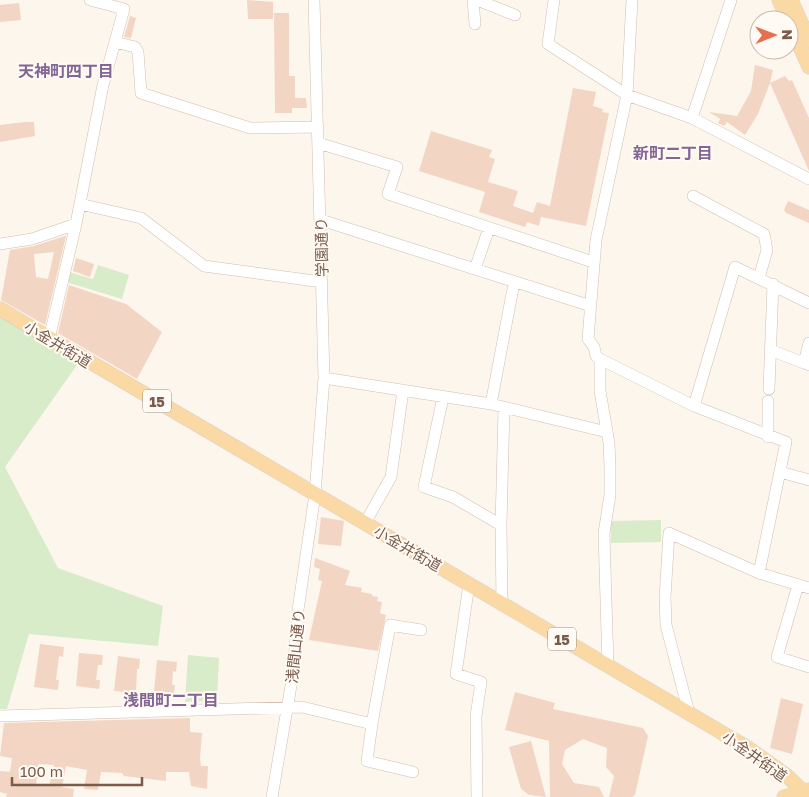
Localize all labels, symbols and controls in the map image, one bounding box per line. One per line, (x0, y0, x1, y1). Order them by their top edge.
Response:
north arrow (749, 10, 799, 60)
text: N (779, 29, 796, 40)
district label: 天神町四丁目 (18, 61, 114, 81)
district label: 新町二丁目 (633, 143, 713, 163)
street label: 学園通り (311, 217, 331, 277)
street label: 小金井街道 (21, 317, 95, 371)
road number: 15 (143, 390, 171, 412)
street label: 小金井街道 (371, 521, 445, 575)
street label: 浅間山通り (282, 608, 308, 684)
road number: 15 (548, 628, 576, 650)
district label: 浅間町二丁目 (123, 690, 219, 710)
street label: 小金井街道 (719, 727, 791, 785)
scale bar (12, 754, 142, 786)
text: 100 m (20, 762, 63, 780)

